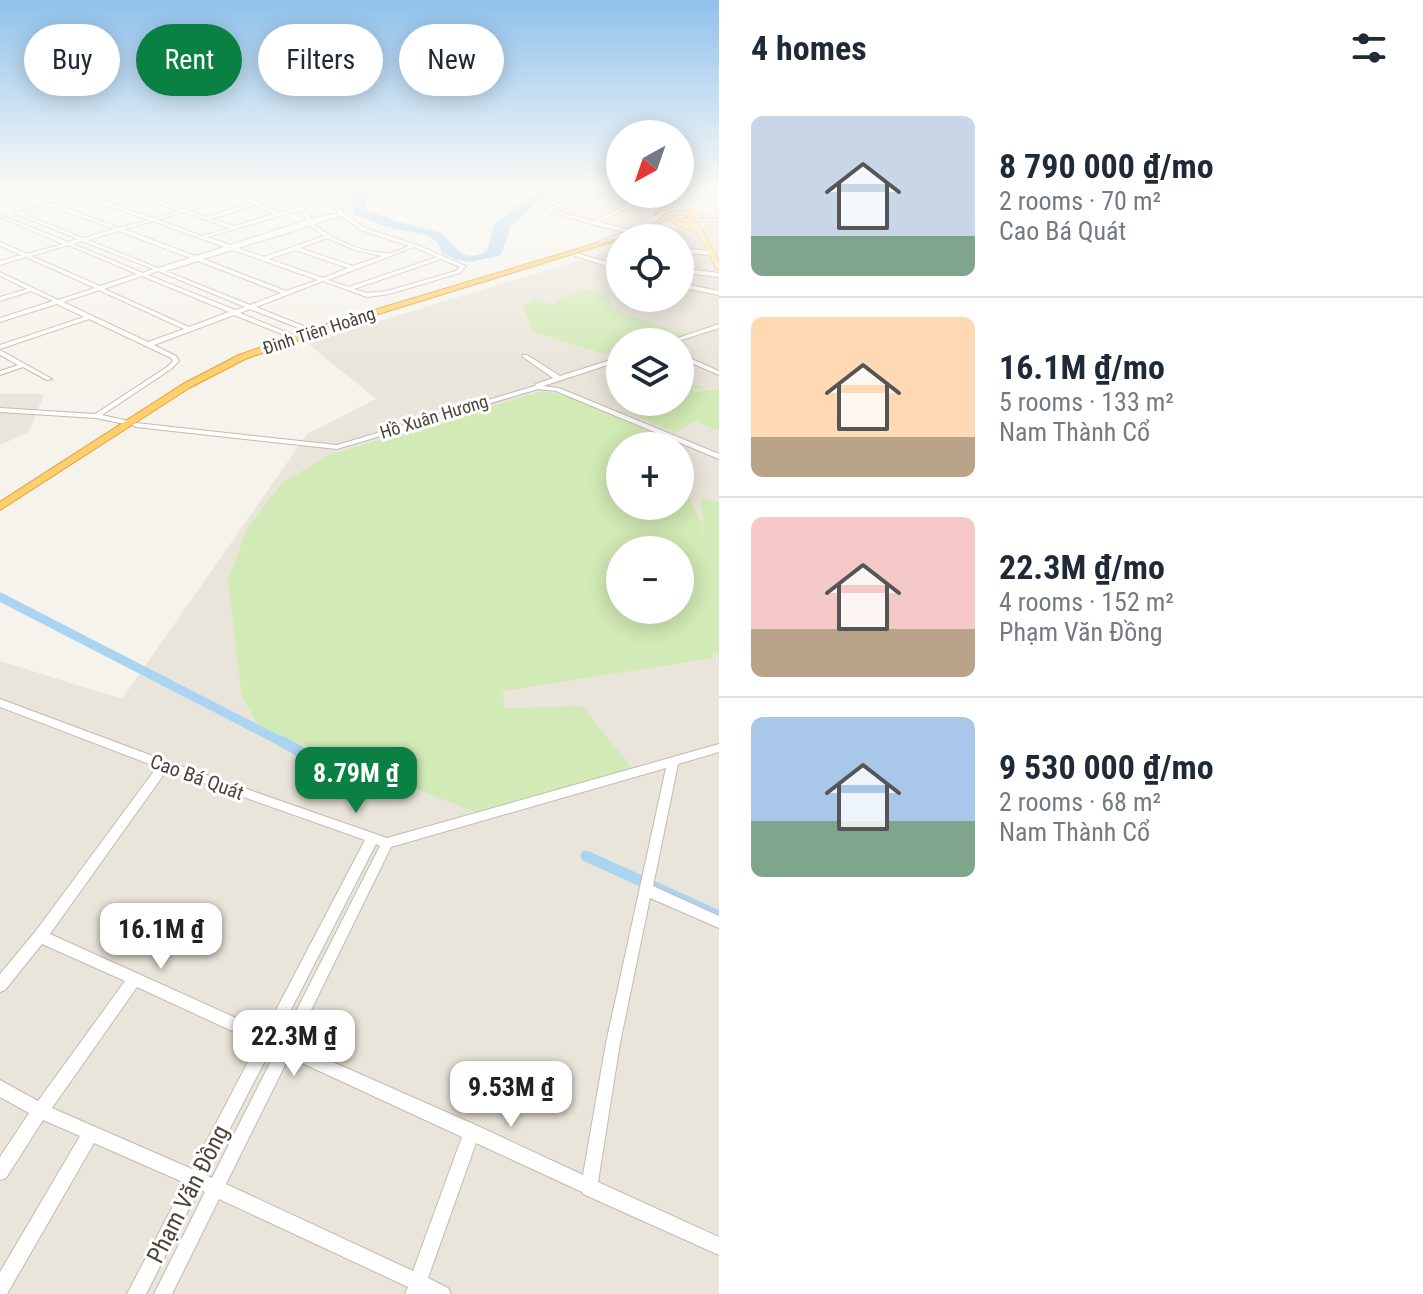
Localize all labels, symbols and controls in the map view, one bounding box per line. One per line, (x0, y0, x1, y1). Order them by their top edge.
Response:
chip: Buy (24, 24, 120, 96)
chip: Rent (136, 24, 242, 96)
chip: Filters (258, 24, 383, 96)
chip: New (399, 24, 504, 96)
icon: filters (1347, 26, 1391, 70)
text: 4 homes (751, 28, 867, 68)
north arrow (606, 120, 694, 208)
map controls (606, 120, 694, 624)
text: 8 790 000 ₫/mo (999, 146, 1214, 186)
icon: home (815, 148, 911, 244)
text: 2 rooms · 70 m² (999, 186, 1161, 216)
text: Cao Bá Quát (999, 216, 1126, 246)
button: locate (606, 224, 694, 312)
street label: Đinh Tiên Hoàng (260, 302, 378, 359)
button: layers (606, 328, 694, 416)
text: 16.1M ₫/mo (999, 347, 1165, 387)
icon: home (815, 349, 911, 445)
text: 5 rooms · 133 m² (999, 387, 1174, 417)
street label: Hồ Xuân Hương (377, 390, 490, 443)
text: Nam Thành Cổ (999, 417, 1150, 447)
button: + (606, 432, 694, 520)
button: − (606, 536, 694, 624)
text: 22.3M ₫/mo (999, 547, 1165, 587)
icon: home (815, 549, 911, 645)
text: 4 rooms · 152 m² (999, 587, 1174, 617)
text: Phạm Văn Đồng (999, 617, 1163, 647)
pin: 8.79M ₫ (282, 747, 430, 815)
text: 9 530 000 ₫/mo (999, 747, 1214, 787)
street label: Cao Bá Quát (147, 749, 247, 805)
icon: home (815, 749, 911, 845)
text: 8.79M ₫ (313, 758, 399, 788)
text: 2 rooms · 68 m² (999, 787, 1161, 817)
text: Nam Thành Cổ (999, 817, 1150, 847)
pin: 16.1M ₫ (87, 903, 235, 971)
text: 16.1M ₫ (118, 914, 204, 944)
pin: 22.3M ₫ (220, 1010, 368, 1078)
text: 22.3M ₫ (251, 1021, 337, 1051)
pin: 9.53M ₫ (437, 1061, 585, 1129)
text: 9.53M ₫ (468, 1072, 554, 1102)
street label: Phạm Văn Đồng (141, 1120, 235, 1268)

